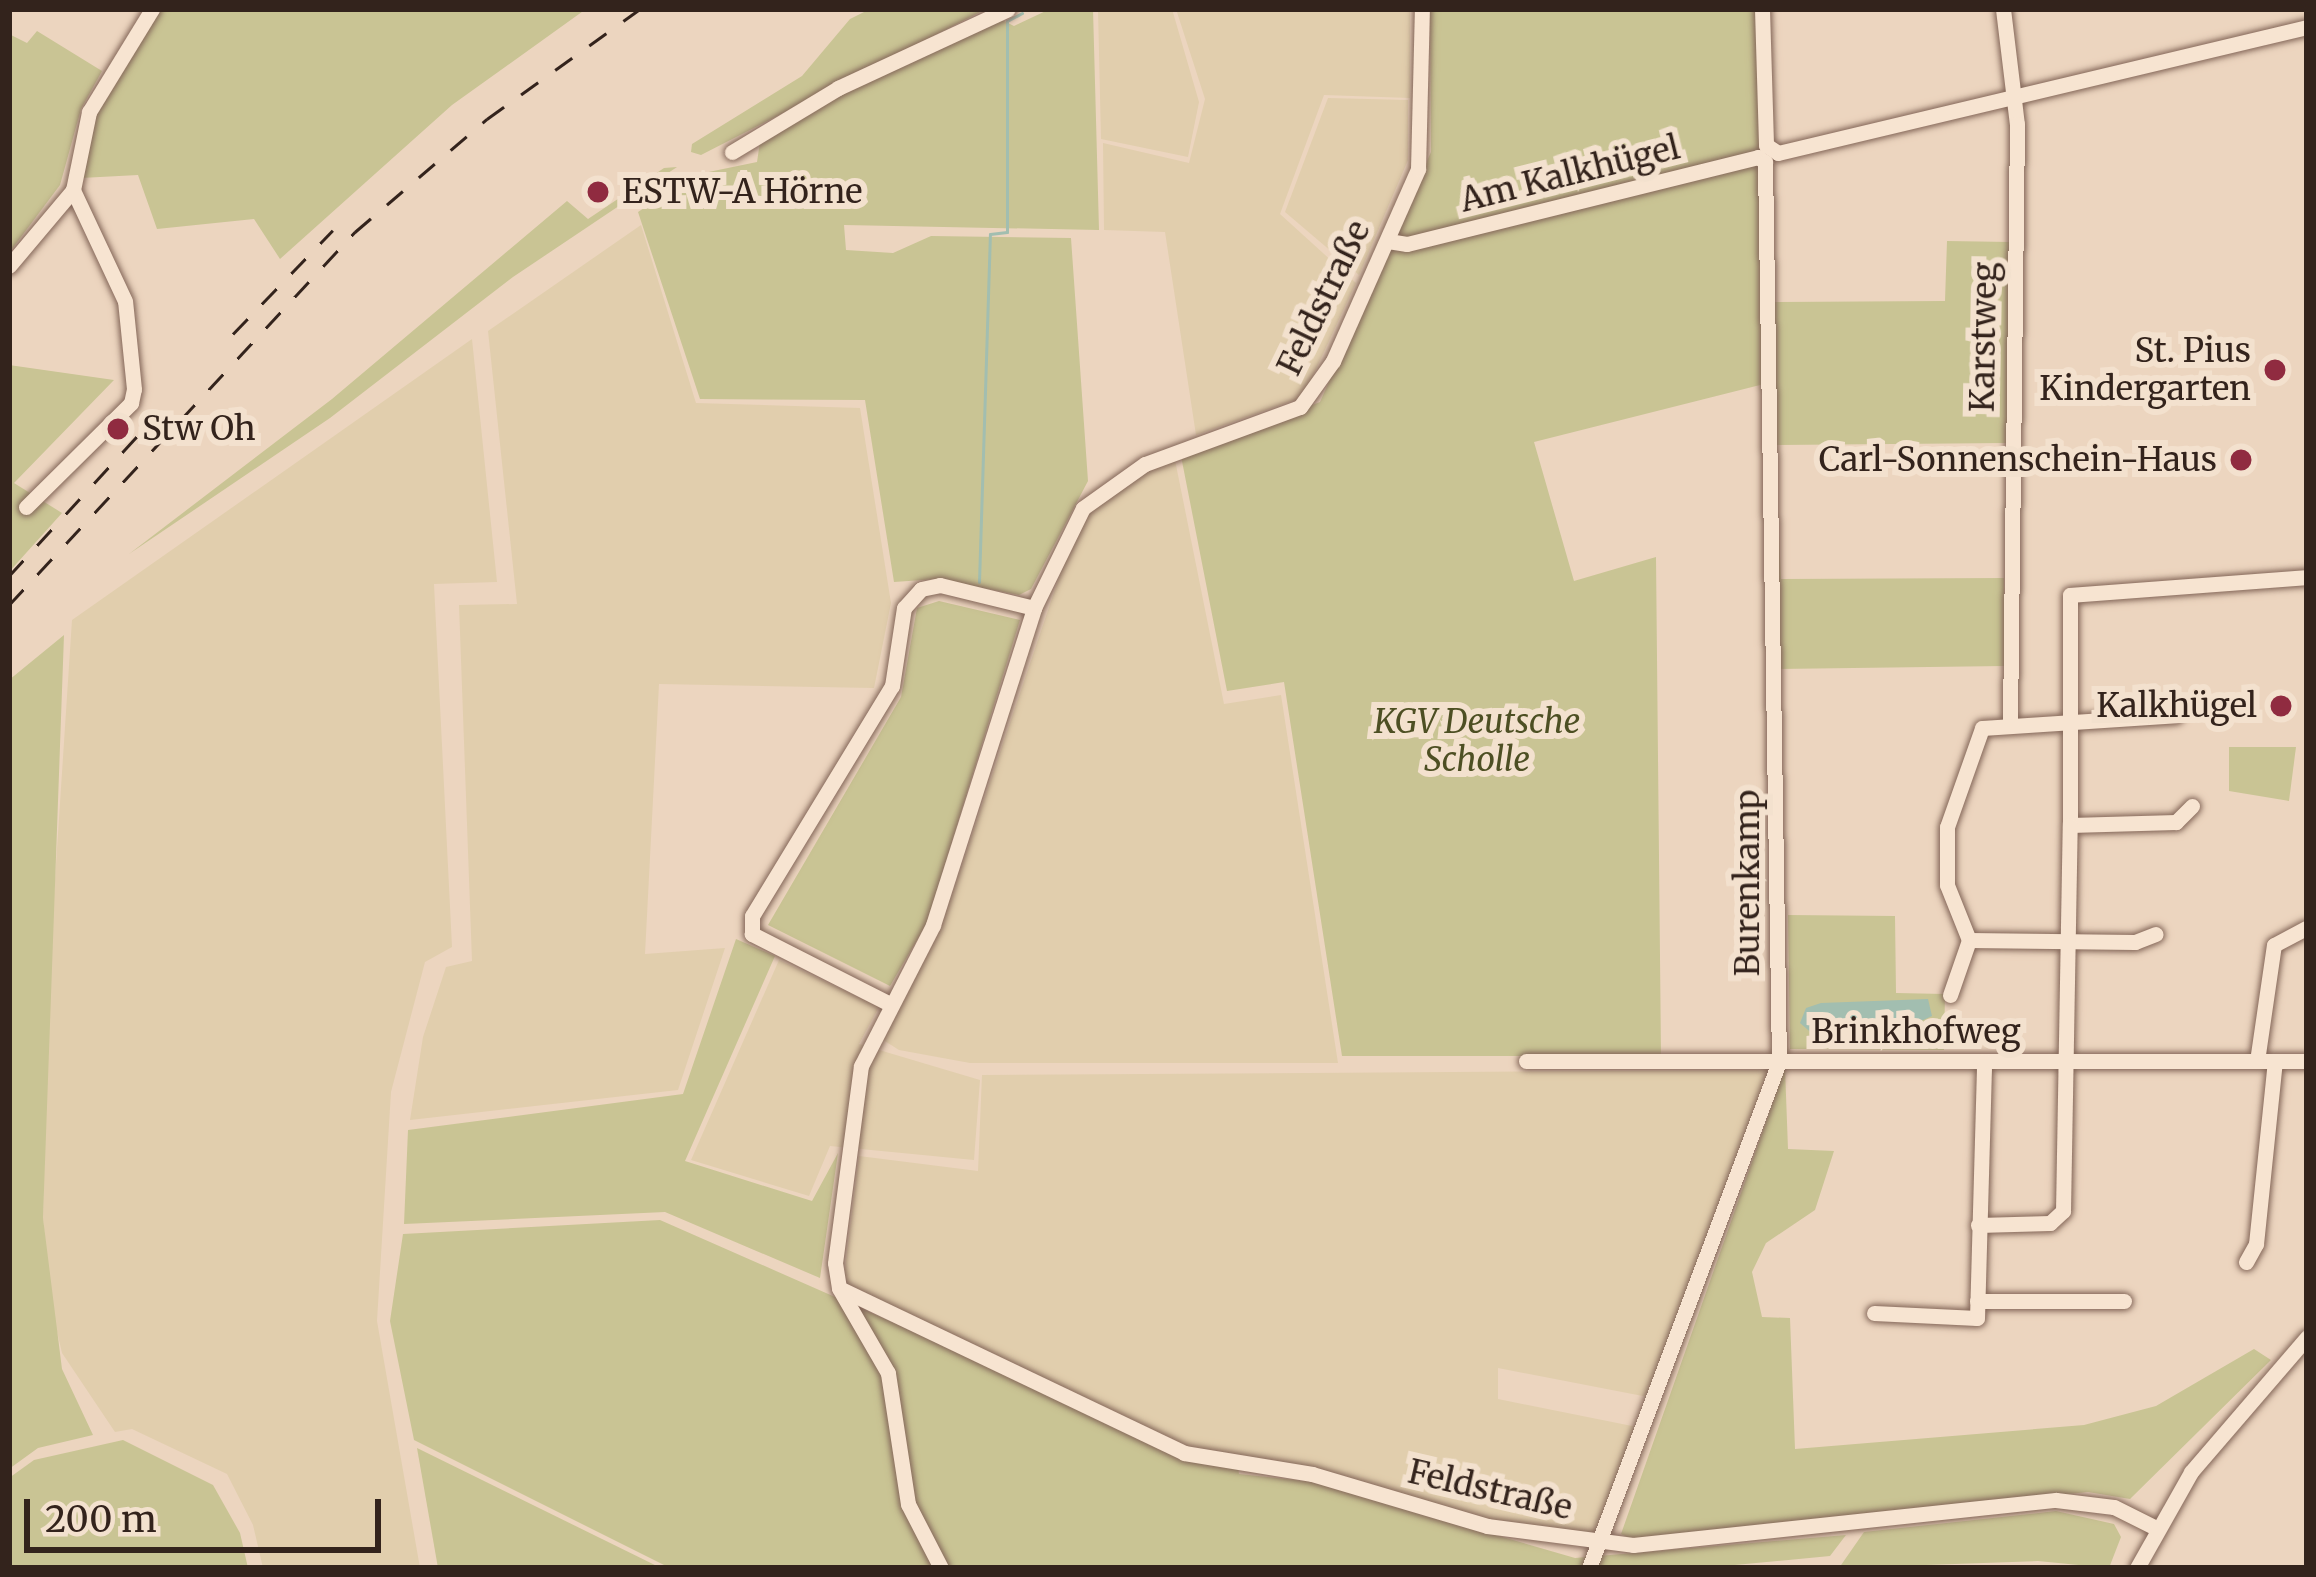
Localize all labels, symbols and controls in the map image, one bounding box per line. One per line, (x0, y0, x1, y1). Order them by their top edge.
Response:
street label: Am Kalkhügel (1456, 128, 1684, 220)
place label: ESTW-A Hörne (622, 172, 863, 212)
marker: ESTW-A Hörne (585, 179, 611, 205)
street label: Feldstraße (1270, 214, 1378, 382)
street label: Karstweg (1963, 261, 2005, 413)
place label: St. Pius Kindergarten (2039, 331, 2251, 409)
marker: St. Pius Kindergarten (2262, 357, 2288, 383)
place label: Stw Oh (142, 409, 256, 449)
marker: Stw Oh (105, 416, 131, 442)
place label: Carl-Sonnenschein-Haus (1819, 440, 2217, 480)
marker: Carl-Sonnenschein-Haus (2228, 447, 2254, 473)
place label: Kalkhügel (2096, 686, 2257, 726)
marker: Kalkhügel (2268, 693, 2294, 719)
park label: KGV Deutsche Scholle (1374, 702, 1580, 780)
street label: Burenkamp (1728, 790, 1768, 976)
street label: Brinkhofweg (1811, 1012, 2021, 1052)
street label: Feldstraße (1404, 1452, 1576, 1528)
scale bar (30, 1475, 387, 1549)
text: 200 m (45, 1497, 157, 1542)

